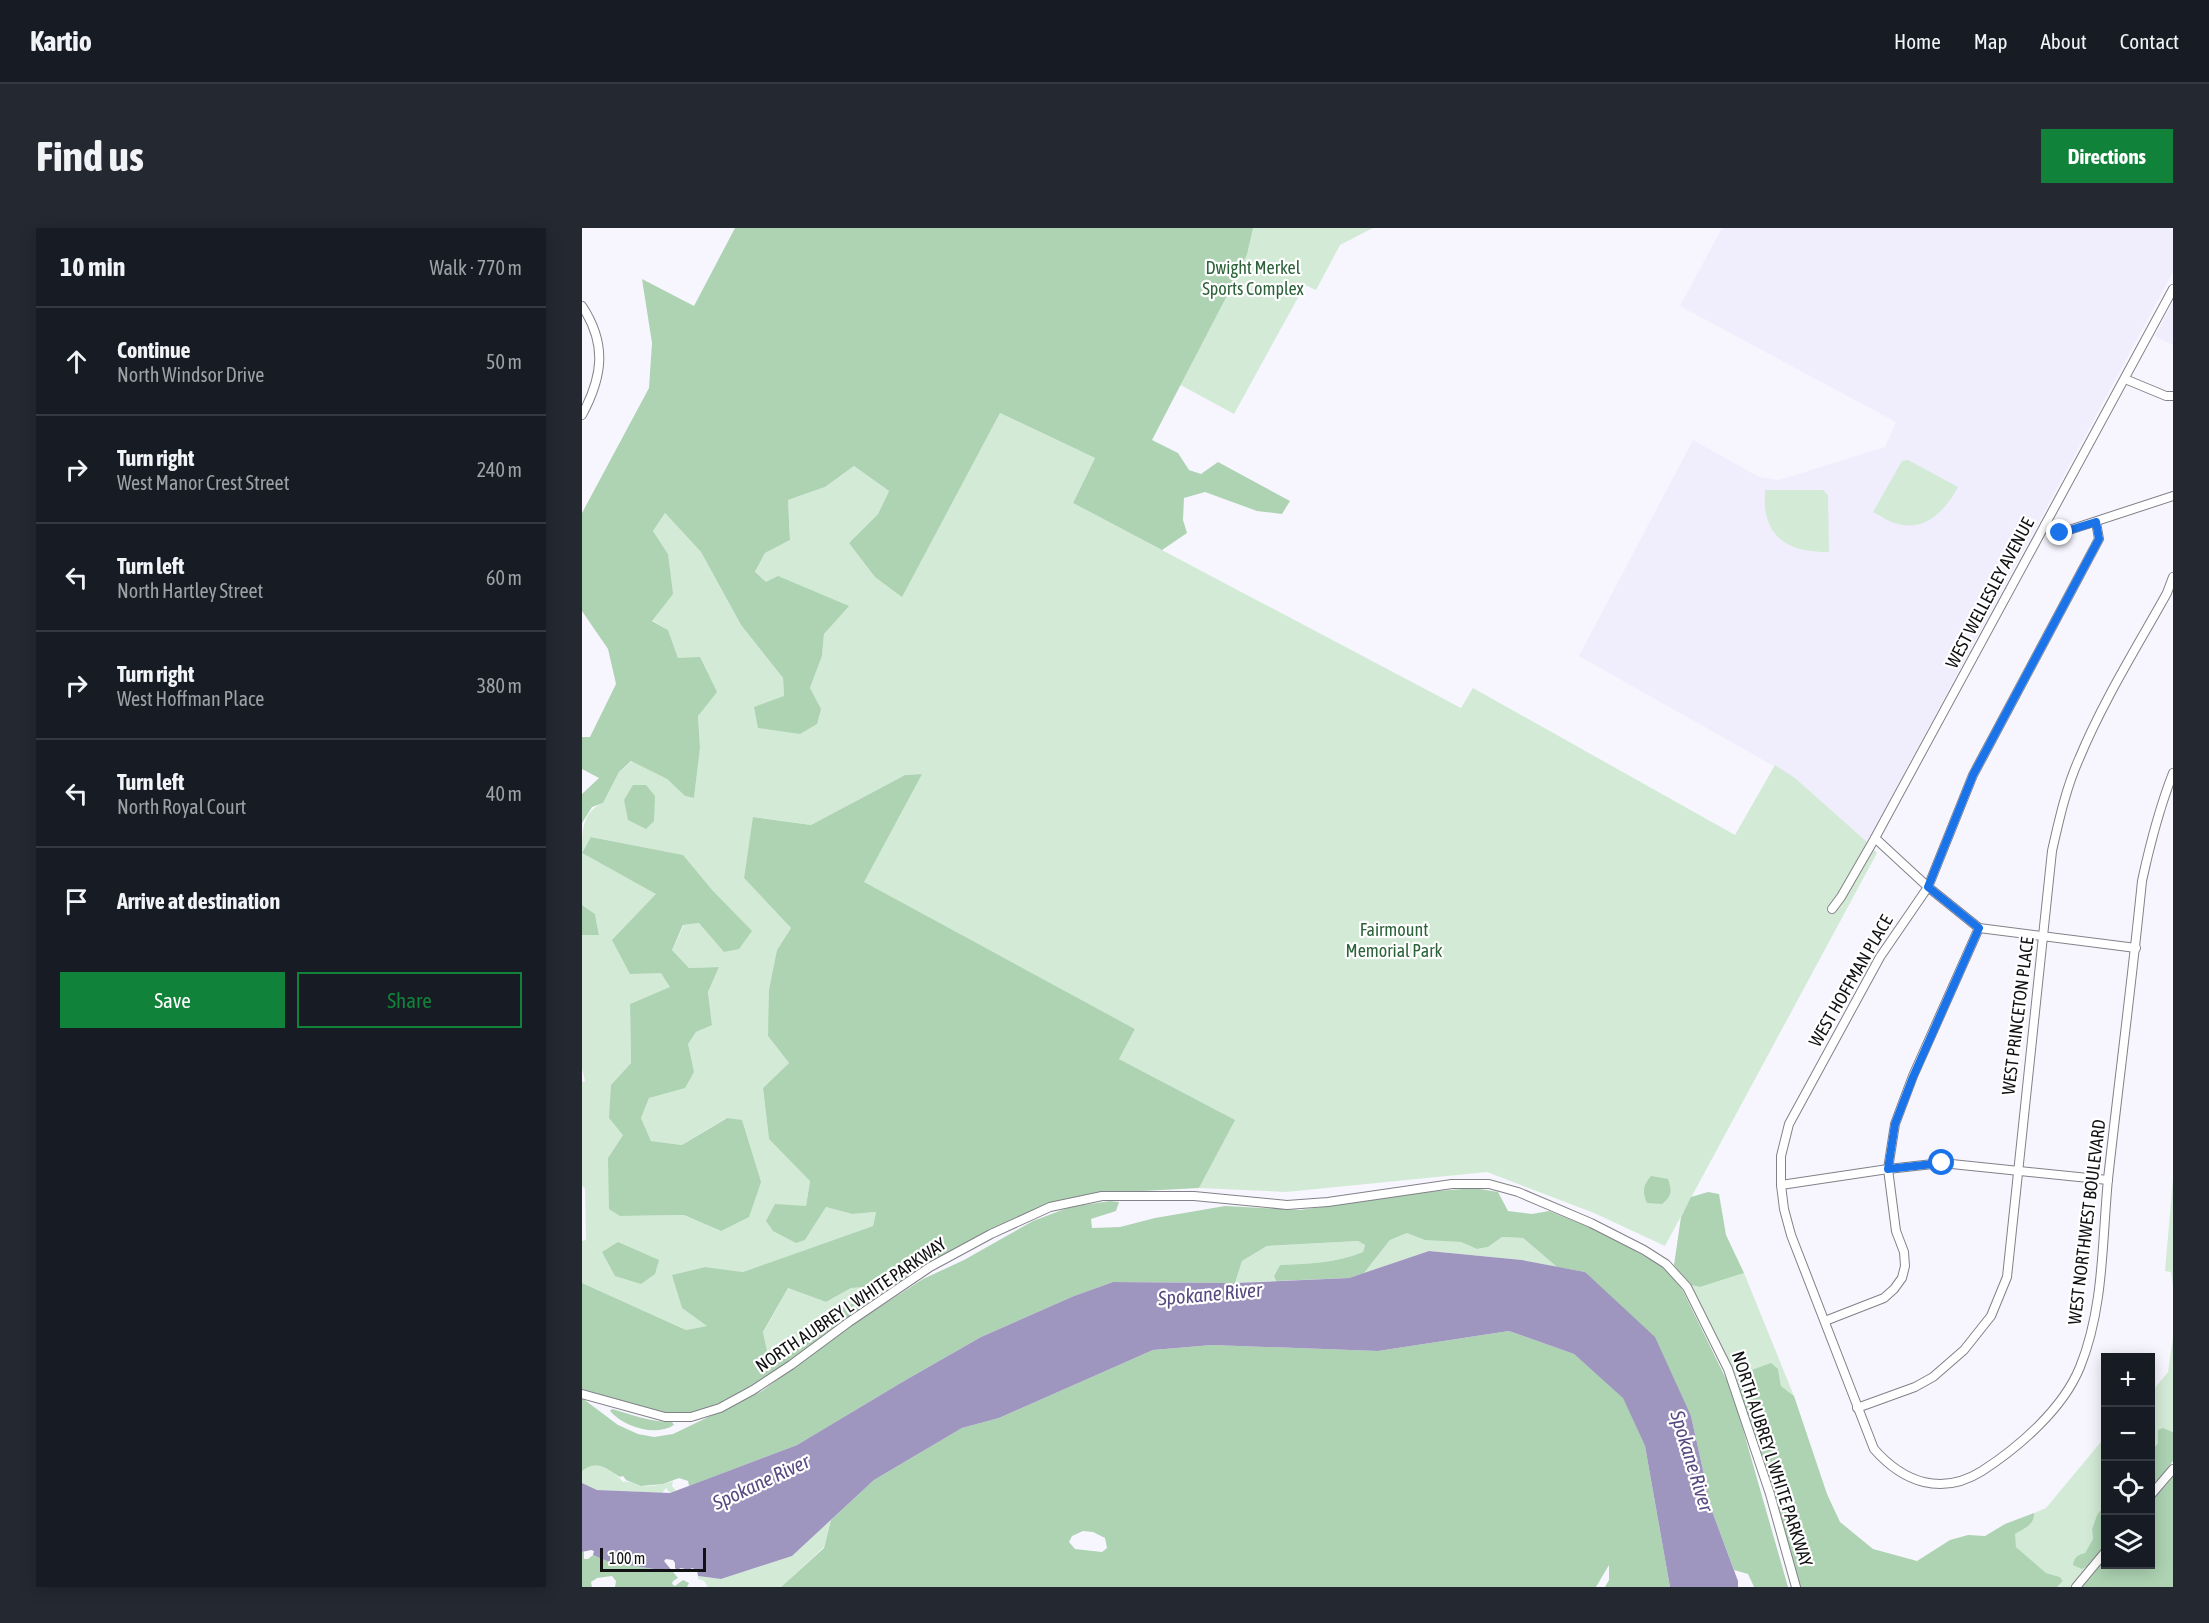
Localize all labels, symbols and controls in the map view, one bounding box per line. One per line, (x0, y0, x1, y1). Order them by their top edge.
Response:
text: Kartio (30, 25, 92, 57)
text: Home (1894, 29, 1941, 53)
text: Map (1974, 29, 2008, 53)
text: About (2041, 29, 2087, 53)
text: Contact (2120, 29, 2179, 53)
button: Directions (2041, 129, 2173, 183)
text: Find us (36, 132, 144, 180)
text: 10 min (60, 252, 125, 282)
text: Walk · 770 m (430, 256, 522, 279)
park label: Dwight Merkel Sports Complex (1202, 257, 1304, 299)
text: Continue (117, 337, 191, 363)
icon: ahead (60, 345, 93, 378)
text: 50 m (486, 350, 522, 373)
text: North Windsor Drive (117, 363, 264, 386)
text: Turn right (117, 445, 194, 471)
icon: right (60, 453, 93, 486)
text: 240 m (477, 458, 522, 481)
text: West Manor Crest Street (117, 471, 289, 494)
street label: WEST WELLESLEY AVENUE (1941, 514, 2038, 672)
route end (2046, 519, 2072, 545)
text: Turn left (117, 553, 184, 579)
icon: left (60, 561, 93, 594)
text: 60 m (486, 566, 522, 589)
text: North Hartley Street (117, 579, 263, 602)
text: Turn right (117, 661, 194, 687)
icon: right (60, 669, 93, 702)
text: 380 m (477, 674, 522, 697)
text: West Hoffman Place (117, 687, 264, 710)
text: Turn left (117, 769, 184, 795)
icon: left (60, 777, 93, 810)
text: 40 m (486, 782, 522, 805)
text: North Royal Court (117, 795, 246, 818)
icon: arrive (60, 885, 93, 918)
text: Arrive at destination (117, 888, 280, 914)
street label: WEST HOFFMAN PLACE (1804, 911, 1897, 1050)
park label: Fairmount Memorial Park (1346, 919, 1442, 961)
street label: WEST PRINCETON PLACE (1997, 935, 2038, 1096)
button: Save (60, 972, 285, 1028)
button: Share (297, 972, 522, 1028)
street label: WEST NORTHWEST BOULEVARD (2064, 1118, 2110, 1326)
route start (1928, 1149, 1954, 1175)
street label: NORTH AUBREY L WHITE PARKWAY (752, 1233, 950, 1376)
water label: Spokane River (1156, 1277, 1264, 1310)
street label: NORTH AUBREY L WHITE PARKWAY (1728, 1349, 1817, 1569)
map controls (2101, 1353, 2155, 1569)
button: + (2101, 1353, 2155, 1407)
water label: Spokane River (1666, 1407, 1719, 1515)
button: − (2101, 1407, 2155, 1461)
water label: Spokane River (708, 1449, 814, 1514)
button: locate (2101, 1461, 2155, 1515)
button: layers (2101, 1515, 2155, 1569)
scale bar (600, 1545, 706, 1572)
text: 100 m (609, 1549, 645, 1567)

